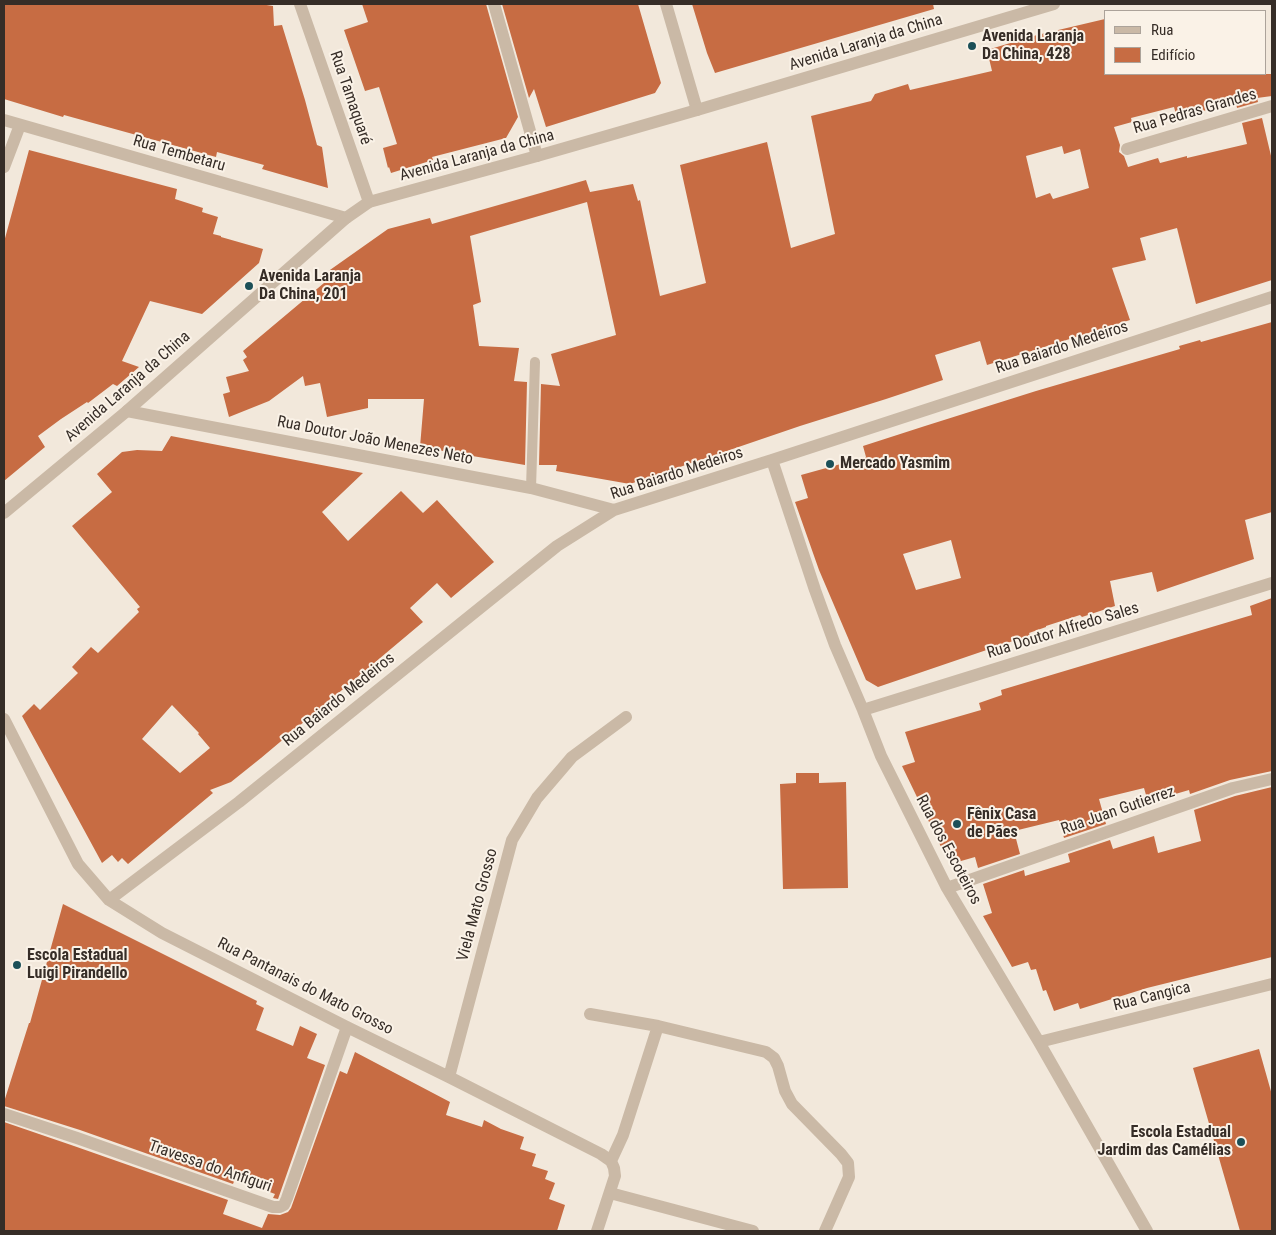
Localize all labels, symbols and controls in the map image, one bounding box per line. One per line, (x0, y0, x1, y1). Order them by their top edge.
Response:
legend (1104, 10, 1266, 75)
street label: Avenida Laranja da China (787, 11, 945, 75)
text: Rua (1151, 21, 1173, 39)
place label: Avenida Laranja Da China, 428 (982, 27, 1084, 65)
marker: Avenida Laranja Da China, 428 (966, 40, 978, 52)
text: Edifício (1151, 46, 1195, 64)
street label: Rua Tamaquaré (325, 49, 375, 147)
street label: Rua Pedras Grandes (1131, 85, 1259, 139)
street label: Avenida Laranja da China (398, 126, 556, 186)
street label: Rua Tembetaru (131, 132, 227, 176)
place label: Avenida Laranja Da China, 201 (259, 267, 361, 305)
marker: Avenida Laranja Da China, 201 (243, 280, 255, 292)
street label: Rua Baiardo Medeiros (993, 317, 1131, 379)
street label: Avenida Laranja da China (62, 328, 194, 446)
street label: Rua Doutor João Menezes Neto (276, 413, 474, 469)
street label: Rua Baiardo Medeiros (608, 443, 746, 505)
place label: Mercado Yasmim (840, 454, 950, 474)
marker: Mercado Yasmim (824, 458, 836, 470)
street label: Rua Doutor Alfredo Sales (985, 599, 1141, 663)
street label: Rua Baiardo Medeiros (279, 649, 399, 751)
street label: Rua Juan Gutierrez (1058, 782, 1178, 840)
street label: Rua dos Escoteiros (911, 792, 985, 908)
place label: Fênix Casa de Pães (967, 805, 1036, 843)
marker: Fênix Casa de Pães (951, 818, 963, 830)
street label: Viela Mato Grosso (454, 846, 502, 964)
street label: Rua Pantanais do Mato Grosso (214, 934, 396, 1040)
place label: Escola Estadual Luigi Pirandello (27, 946, 128, 984)
marker: Escola Estadual Luigi Pirandello (11, 959, 23, 971)
street label: Rua Cangica (1112, 978, 1192, 1016)
place label: Escola Estadual Jardim das Camélias (1097, 1123, 1231, 1161)
marker: Escola Estadual Jardim das Camélias (1235, 1136, 1247, 1148)
street label: Travessa do Anfiguri (146, 1137, 274, 1197)

